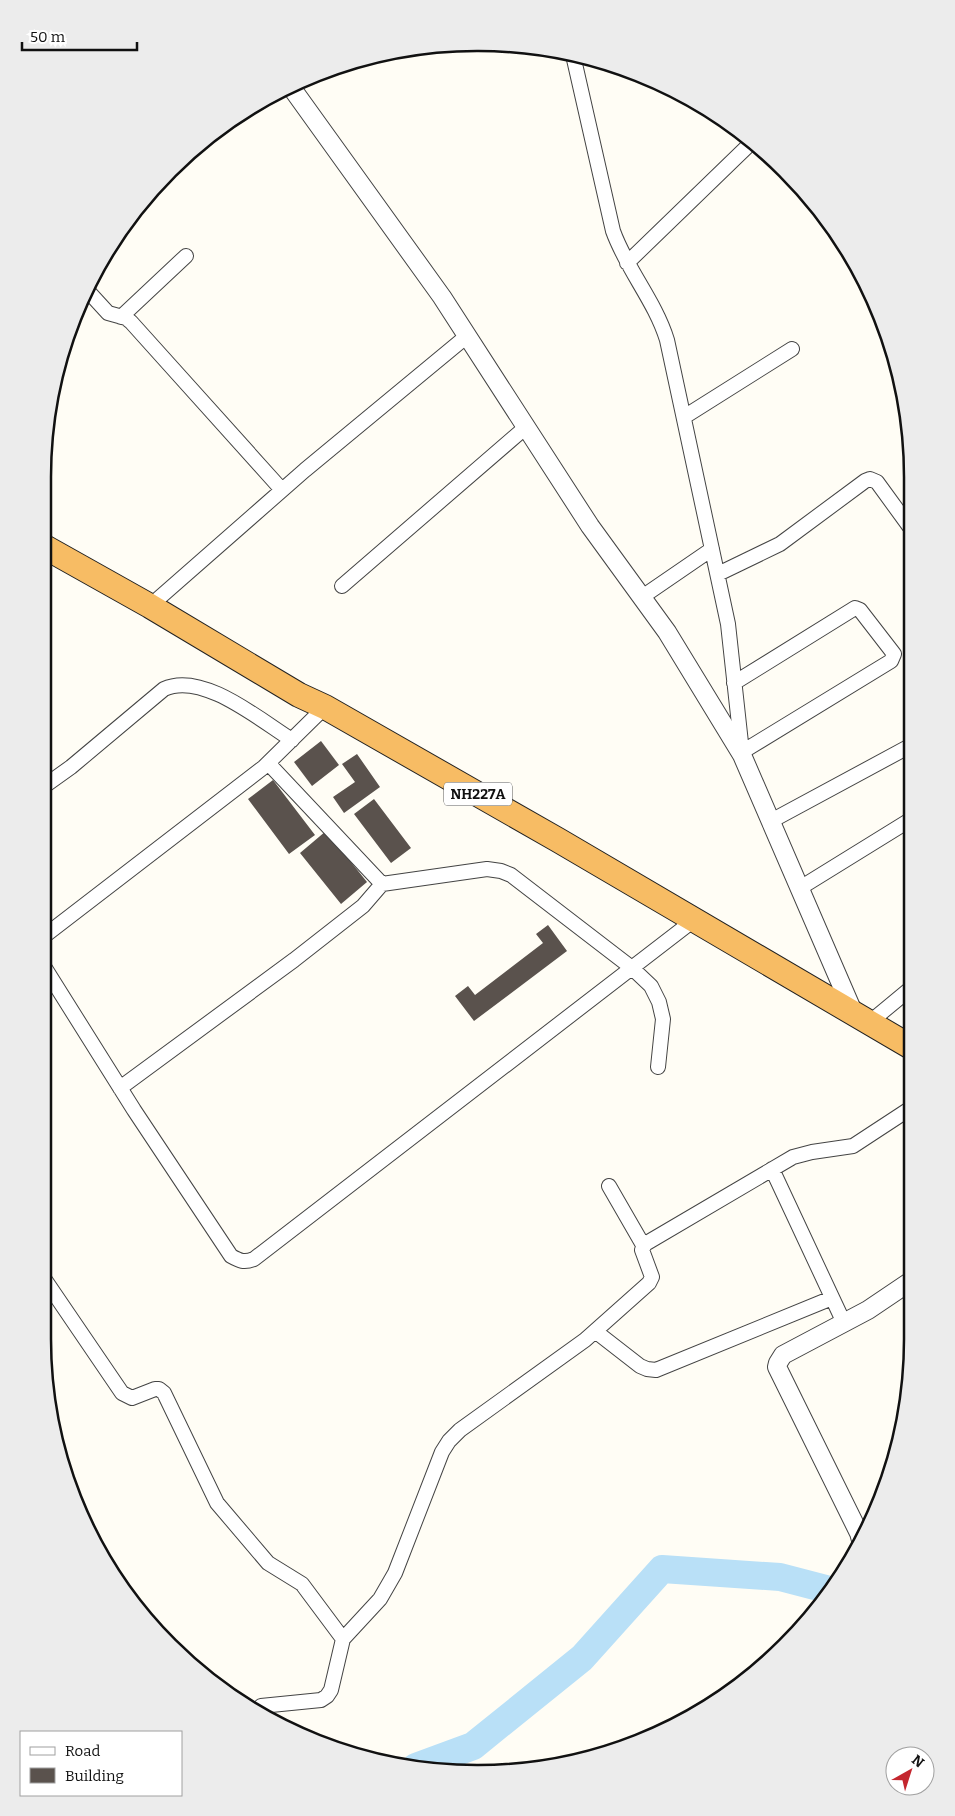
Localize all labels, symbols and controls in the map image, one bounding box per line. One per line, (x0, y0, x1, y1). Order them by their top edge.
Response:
scale bar (22, 20, 138, 52)
text: 50 m (30, 28, 66, 46)
road number: NH227A (444, 782, 512, 806)
legend (20, 1731, 182, 1796)
text: Road (65, 1742, 100, 1760)
north arrow (885, 1746, 935, 1796)
text: N (908, 1751, 928, 1771)
text: Building (65, 1767, 124, 1785)

